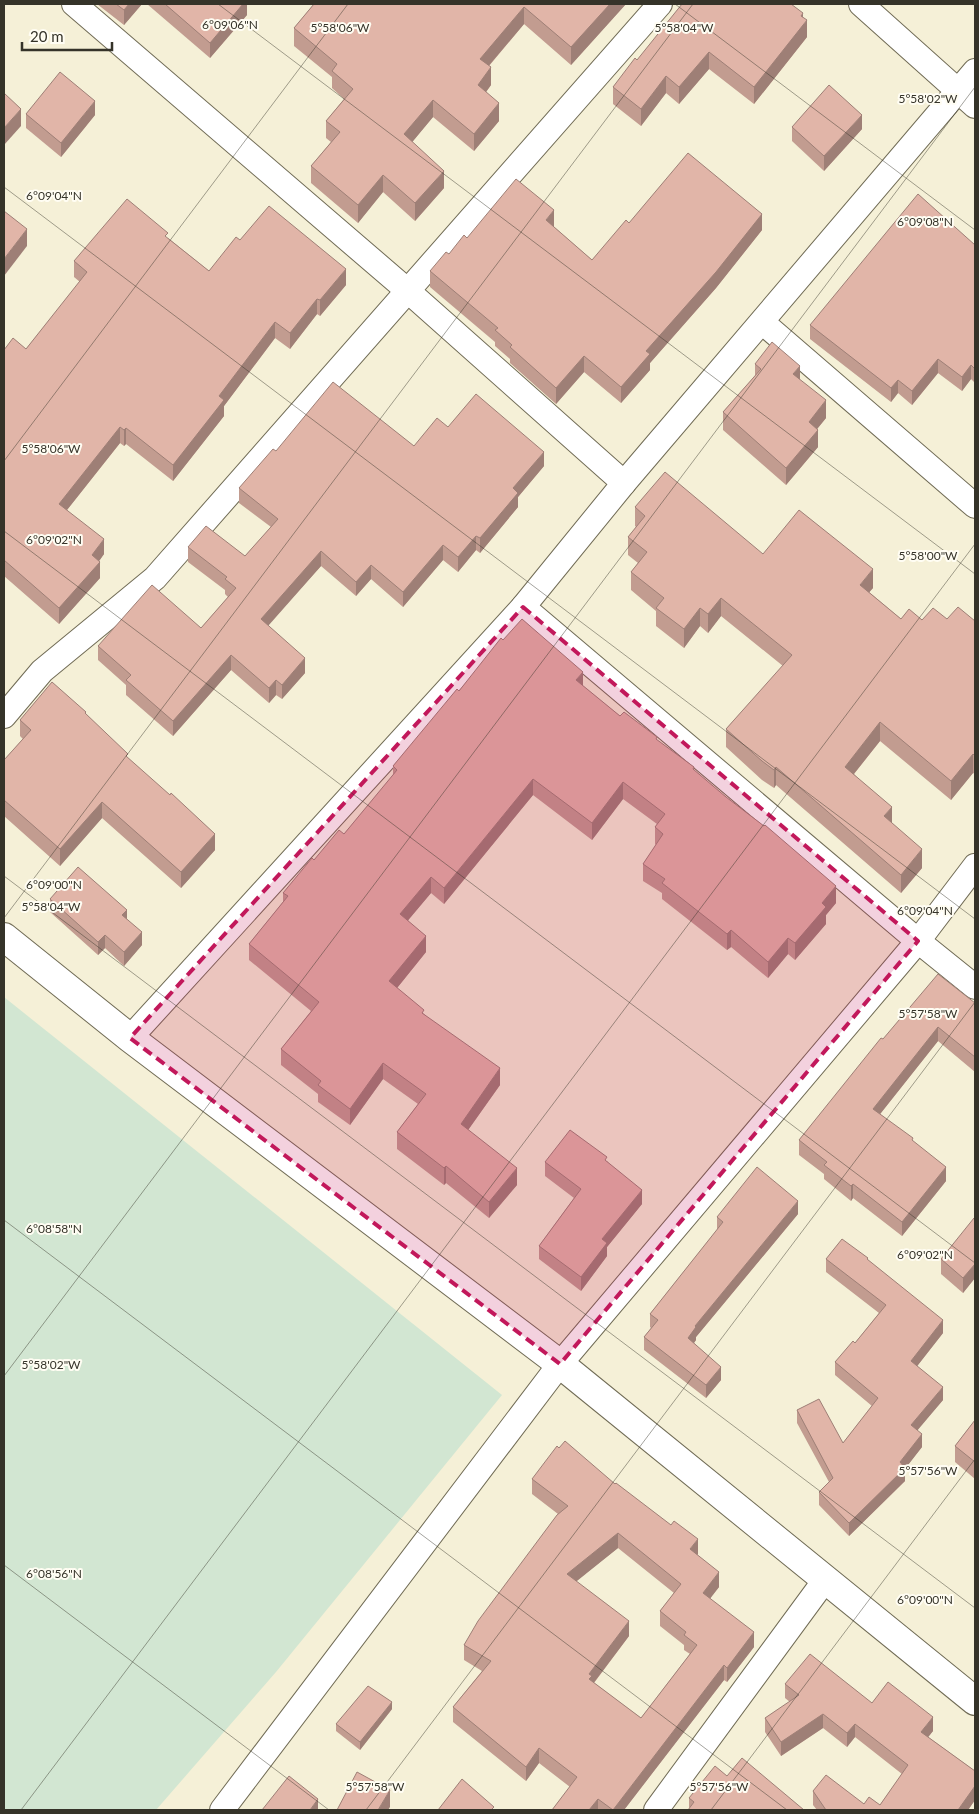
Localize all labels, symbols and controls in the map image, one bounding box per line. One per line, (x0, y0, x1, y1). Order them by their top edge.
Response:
text: 6°09'06"N (202, 17, 258, 32)
scale bar (22, 20, 112, 52)
text: 5°58'06"W (310, 20, 370, 35)
text: 5°58'04"W (654, 20, 714, 35)
text: 20 m (30, 27, 64, 45)
text: 5°58'02"W (898, 91, 958, 106)
text: 6°09'04"N (26, 188, 82, 203)
text: 6°09'08"N (897, 214, 953, 229)
text: 5°58'06"W (21, 441, 81, 456)
text: 6°09'02"N (26, 532, 82, 547)
text: 5°58'00"W (898, 548, 958, 563)
text: 6°09'00"N (26, 877, 82, 892)
text: 5°58'04"W (21, 899, 81, 914)
text: 6°09'04"N (897, 903, 953, 918)
text: 5°57'58"W (898, 1006, 958, 1021)
text: 6°08'58"N (26, 1221, 82, 1236)
text: 6°09'02"N (897, 1247, 953, 1262)
text: 5°58'02"W (21, 1357, 81, 1372)
text: 5°57'56"W (898, 1463, 958, 1478)
text: 6°08'56"N (26, 1566, 82, 1581)
text: 6°09'00"N (897, 1592, 953, 1607)
text: 5°57'58"W (345, 1779, 405, 1794)
text: 5°57'56"W (689, 1779, 749, 1794)

